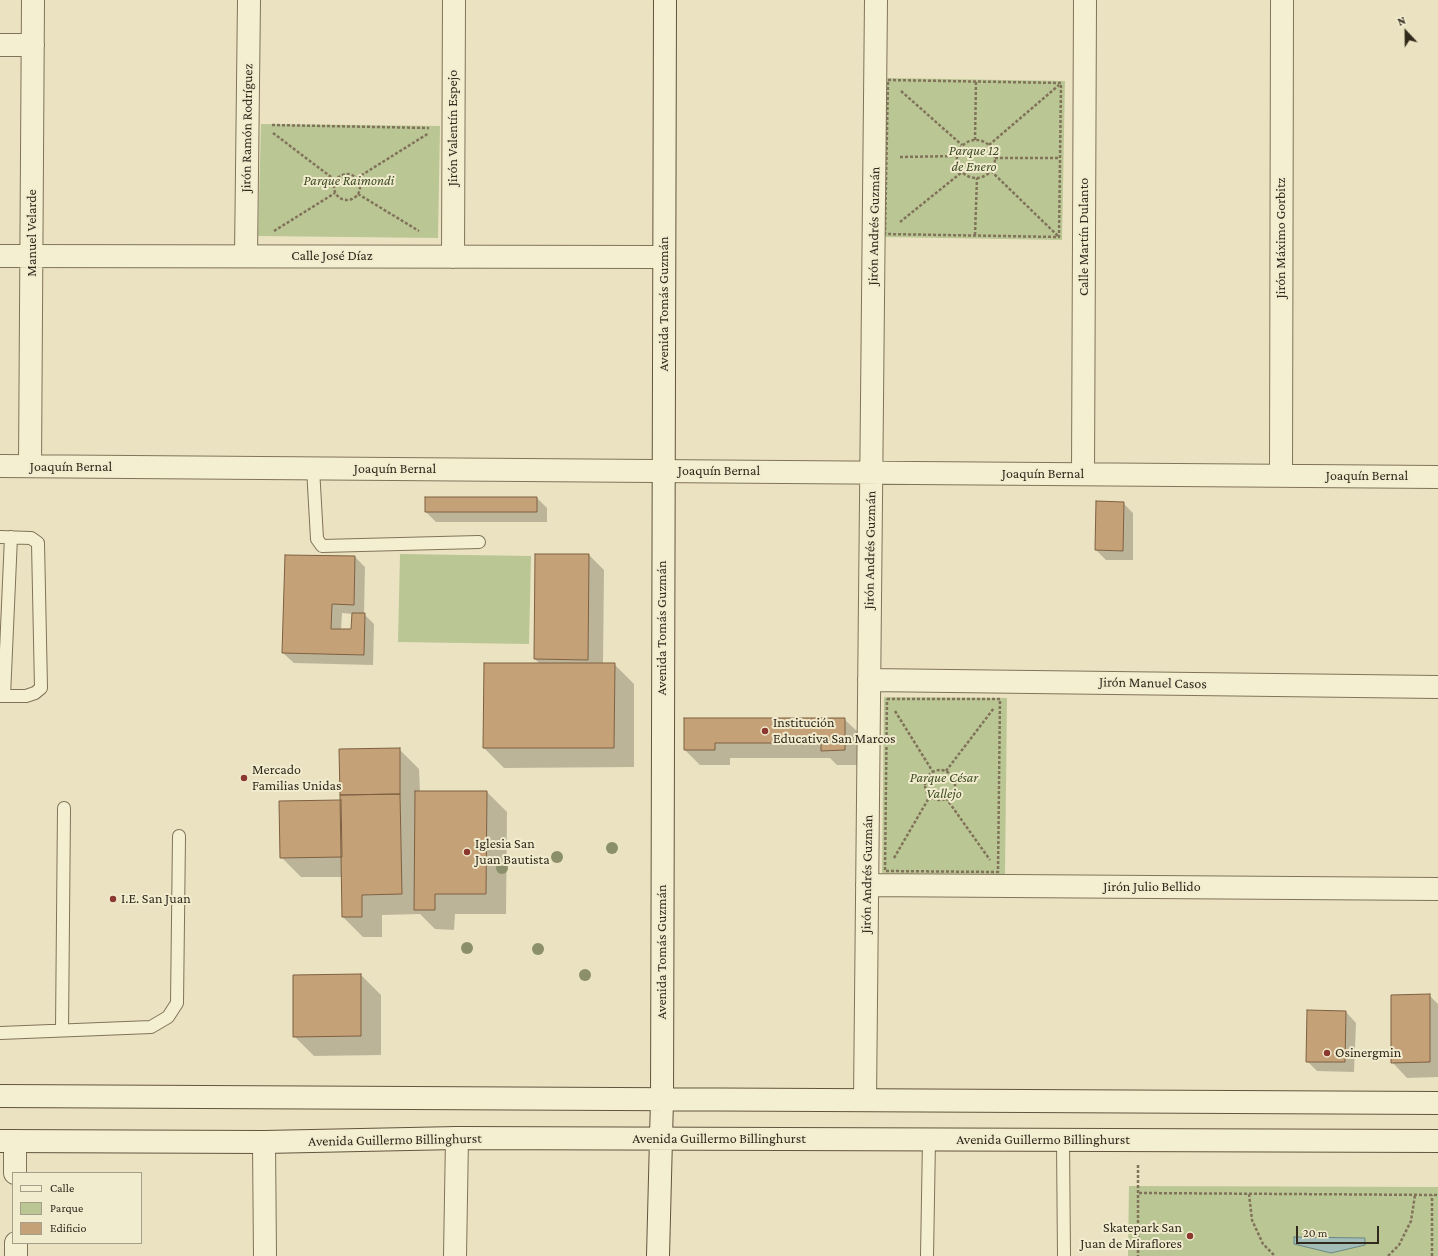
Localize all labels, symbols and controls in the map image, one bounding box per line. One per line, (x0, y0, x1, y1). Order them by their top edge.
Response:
north arrow (1386, 12, 1426, 52)
text: N (1396, 14, 1407, 28)
street label: Jirón Ramón Rodríguez (237, 63, 257, 193)
street label: Jirón Valentín Espejo (445, 70, 461, 186)
park label: Parque 12 de Enero (949, 143, 999, 176)
street label: Jirón Andrés Guzmán (865, 166, 883, 286)
park label: Parque Raimondi (304, 173, 394, 189)
street label: Calle Martín Dulanto (1076, 178, 1092, 296)
street label: Jirón Máximo Gorbitz (1273, 178, 1289, 298)
street label: Manuel Velarde (24, 189, 40, 277)
street label: Avenida Tomás Guzmán (656, 236, 672, 372)
street label: Calle José Díaz (291, 248, 373, 264)
street label: Joaquín Bernal (30, 459, 112, 475)
street label: Joaquín Bernal (354, 461, 436, 477)
street label: Joaquín Bernal (678, 463, 760, 479)
street label: Joaquín Bernal (1002, 466, 1084, 482)
street label: Joaquín Bernal (1326, 468, 1408, 484)
street label: Jirón Andrés Guzmán (861, 490, 879, 610)
street label: Avenida Tomás Guzmán (654, 560, 670, 696)
street label: Jirón Manuel Casos (1099, 674, 1207, 692)
place label: Institución Educativa San Marcos (773, 715, 896, 748)
marker: Institución Educativa San Marcos (760, 726, 770, 736)
place label: Mercado Familias Unidas (252, 762, 342, 794)
park label: Parque César Vallejo (910, 770, 978, 802)
marker: Mercado Familias Unidas (239, 773, 249, 783)
street label: Jirón Andrés Guzmán (858, 814, 876, 934)
place label: Iglesia San Juan Bautista (475, 836, 550, 868)
marker: Iglesia San Juan Bautista (462, 847, 472, 857)
street label: Jirón Julio Bellido (1103, 879, 1201, 895)
street label: Avenida Tomás Guzmán (654, 884, 670, 1020)
place label: I.E. San Juan (121, 891, 191, 907)
marker: I.E. San Juan (108, 894, 118, 904)
place label: Osinergmin (1335, 1045, 1401, 1061)
marker: Osinergmin (1322, 1048, 1332, 1058)
street label: Avenida Guillermo Billinghurst (308, 1130, 482, 1150)
street label: Avenida Guillermo Billinghurst (632, 1131, 806, 1147)
street label: Avenida Guillermo Billinghurst (956, 1132, 1130, 1148)
legend (12, 1172, 142, 1244)
text: Calle (50, 1181, 74, 1195)
text: Parque (50, 1201, 83, 1215)
scale bar (1298, 1218, 1381, 1244)
place label: Skatepark San Juan de Miraflores (1080, 1220, 1182, 1252)
text: Edificio (50, 1221, 86, 1235)
text: 20 m (1303, 1226, 1327, 1240)
marker: Skatepark San Juan de Miraflores (1185, 1231, 1195, 1241)

